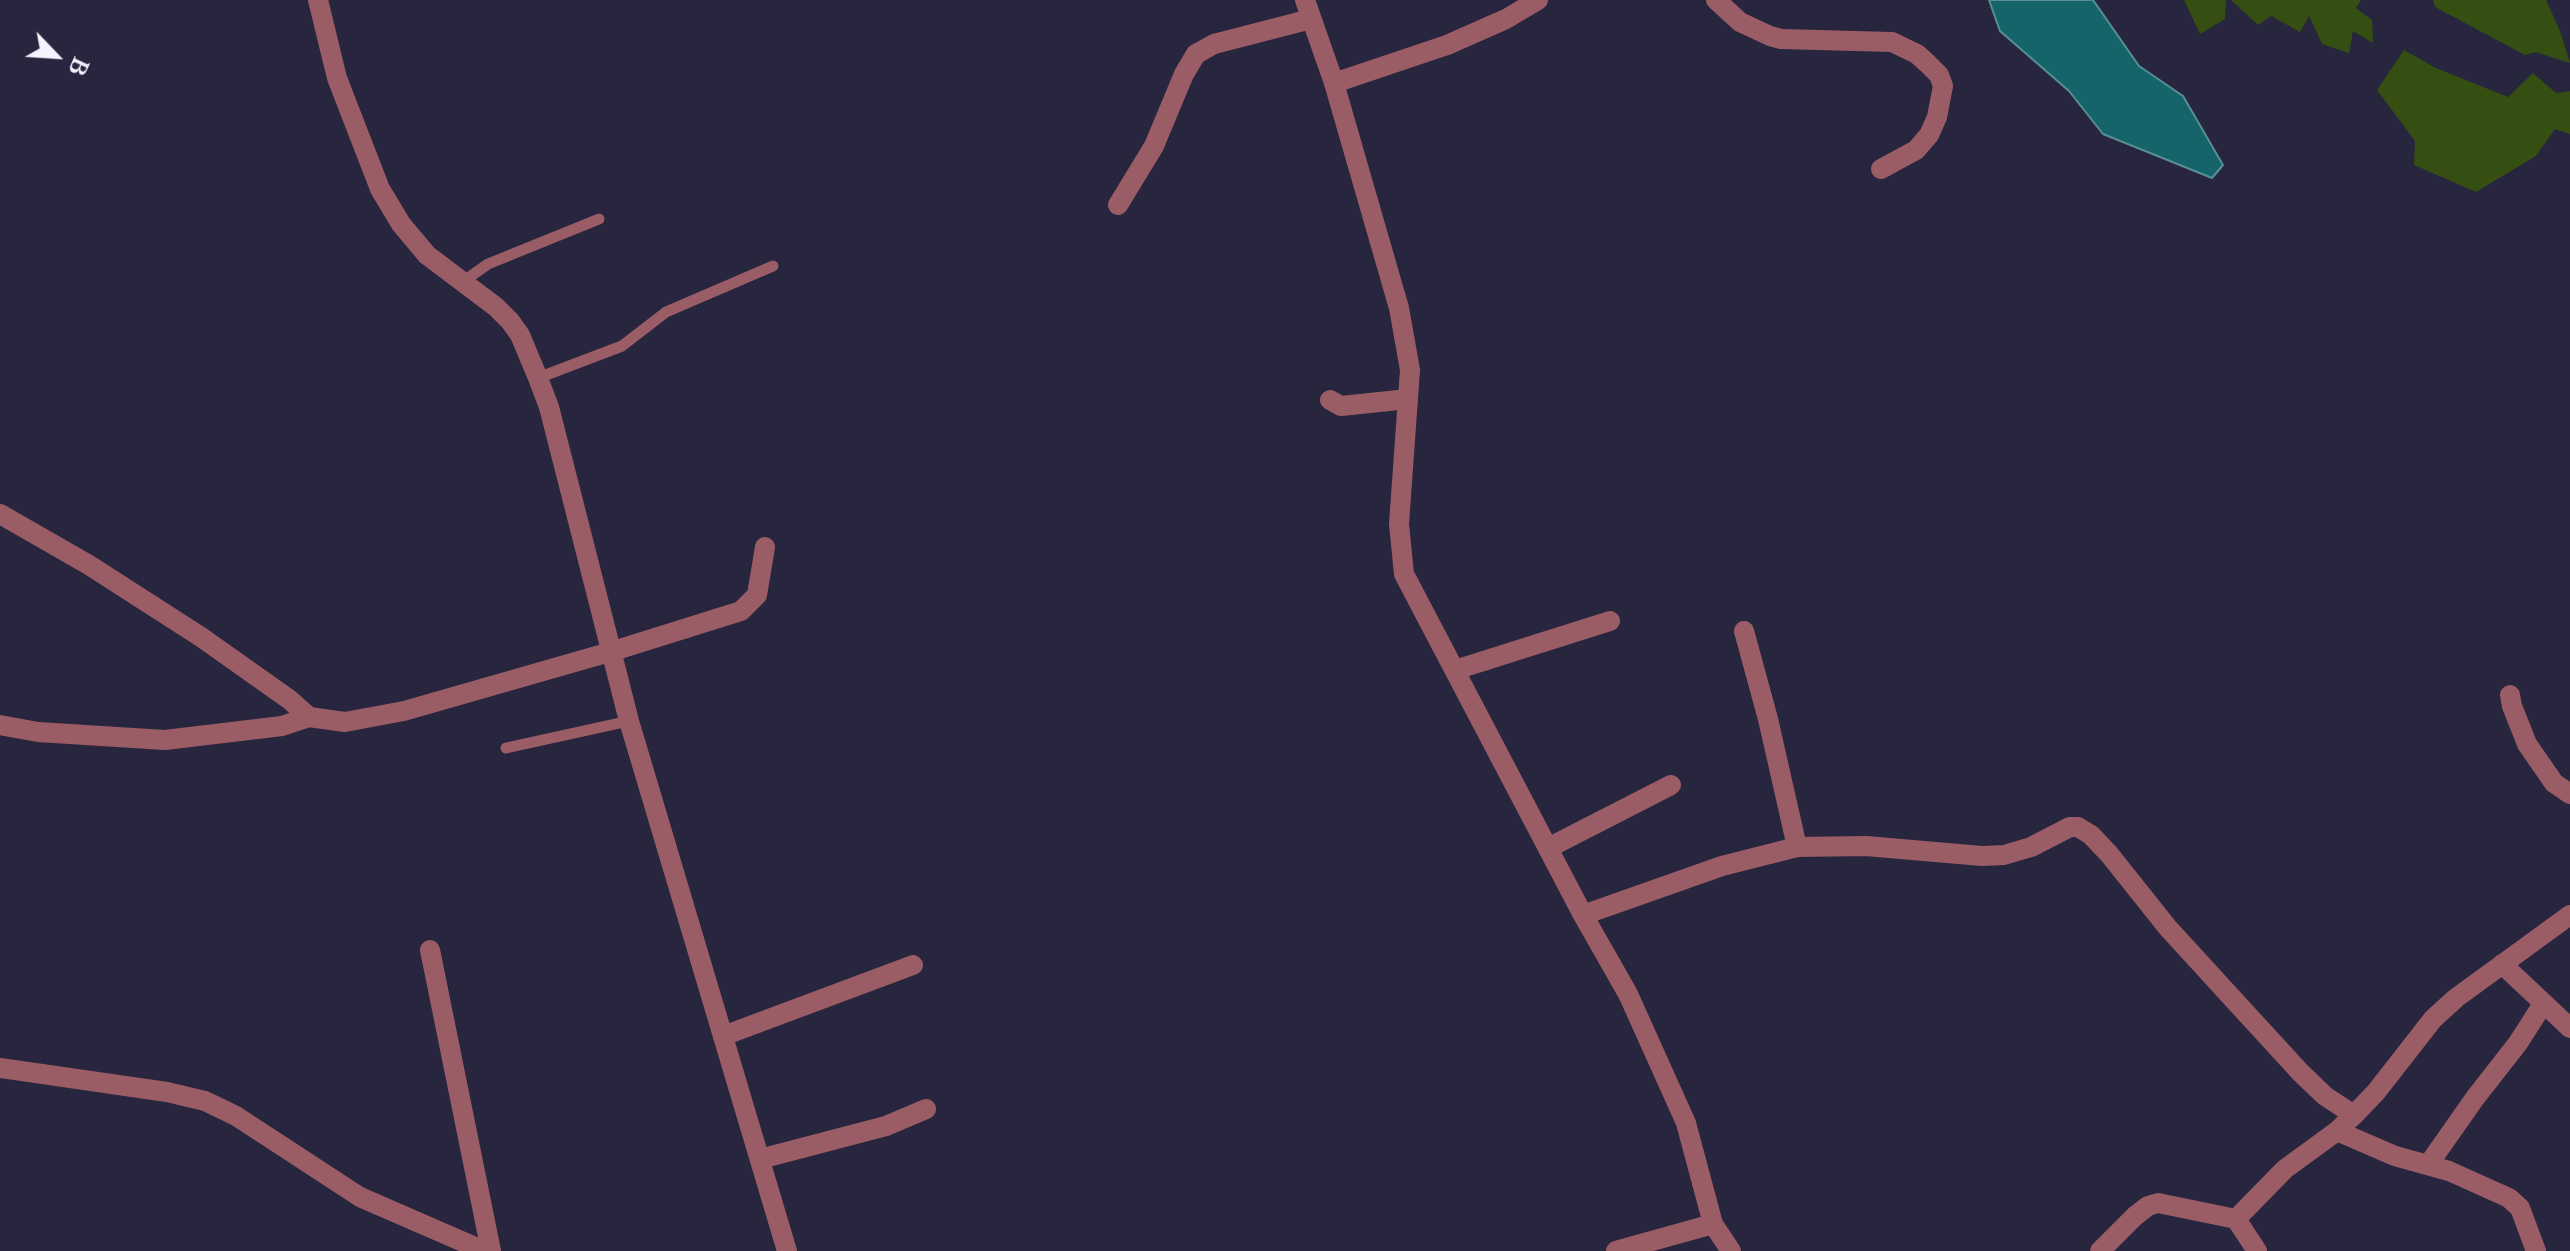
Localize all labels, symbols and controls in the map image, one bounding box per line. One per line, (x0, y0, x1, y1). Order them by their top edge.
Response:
north arrow (16, 16, 96, 96)
text: B (62, 53, 94, 80)

